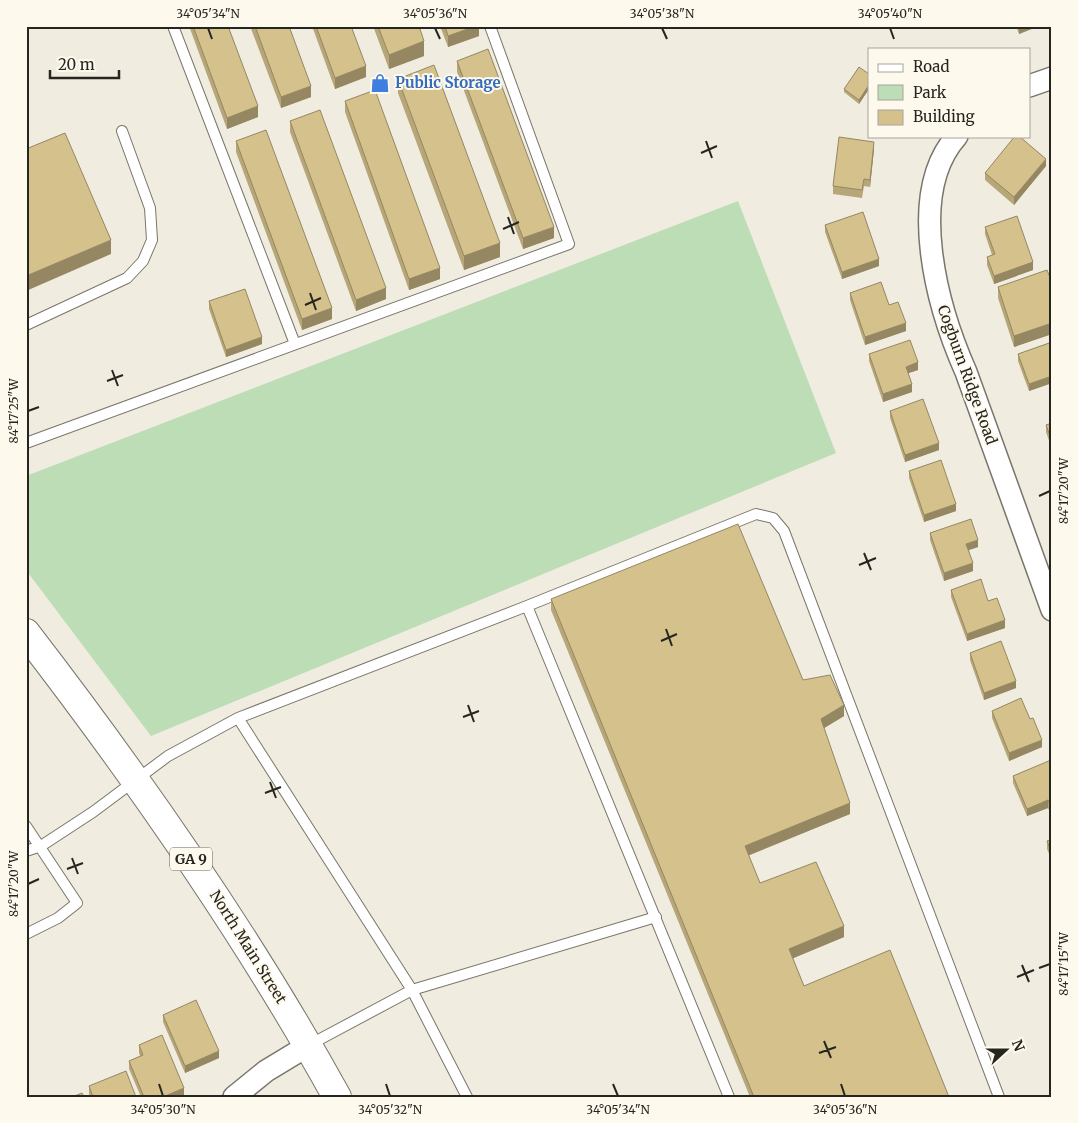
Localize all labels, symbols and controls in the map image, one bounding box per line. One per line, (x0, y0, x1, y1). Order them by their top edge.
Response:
text: 34°05'34"N (176, 6, 240, 21)
text: 34°05'36"N (403, 6, 468, 21)
text: 34°05'38"N (630, 6, 695, 21)
text: 34°05'40"N (858, 6, 923, 21)
scale bar (50, 48, 119, 80)
legend (868, 48, 1030, 138)
text: 20 m (58, 55, 95, 74)
text: Road (913, 57, 949, 76)
shop icon: Public Storage (369, 72, 391, 94)
place label: Public Storage (395, 73, 501, 92)
text: Park (913, 83, 947, 102)
text: Building (913, 107, 975, 126)
street label: Cogburn Ridge Road (933, 302, 1002, 447)
text: 84°17'25"W (6, 377, 21, 444)
text: 84°17'20"W (1056, 457, 1071, 524)
road number: GA 9 (170, 848, 212, 871)
text: 84°17'20"W (6, 850, 21, 917)
street label: North Main Street (206, 886, 291, 1007)
text: 84°17'15"W (1056, 931, 1071, 996)
north arrow (980, 1026, 1030, 1076)
text: N (1008, 1037, 1029, 1054)
text: 34°05'30"N (131, 1102, 196, 1117)
text: 34°05'32"N (358, 1102, 423, 1117)
text: 34°05'34"N (586, 1102, 650, 1117)
text: 34°05'36"N (813, 1102, 878, 1117)

